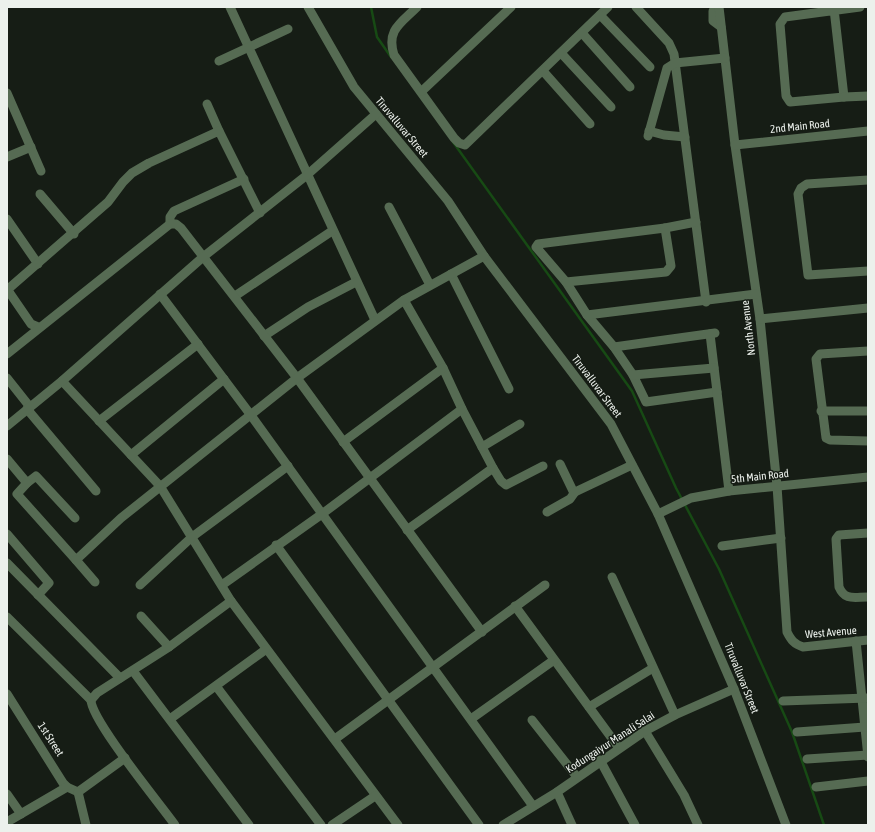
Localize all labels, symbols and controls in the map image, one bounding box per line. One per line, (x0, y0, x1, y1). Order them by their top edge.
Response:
street label: Tiruvalluvar Street (373, 94, 431, 160)
street label: 2nd Main Road (769, 117, 831, 135)
street label: North Avenue (739, 300, 757, 356)
street label: Tiruvalluvar Street (570, 353, 624, 419)
street label: 5th Main Road (731, 467, 789, 485)
street label: West Avenue (805, 624, 857, 640)
street label: Tiruvalluvar Street (722, 641, 762, 715)
street label: Kodungaiyur Manali Salai (563, 709, 657, 775)
street label: 1st Street (36, 720, 66, 758)

